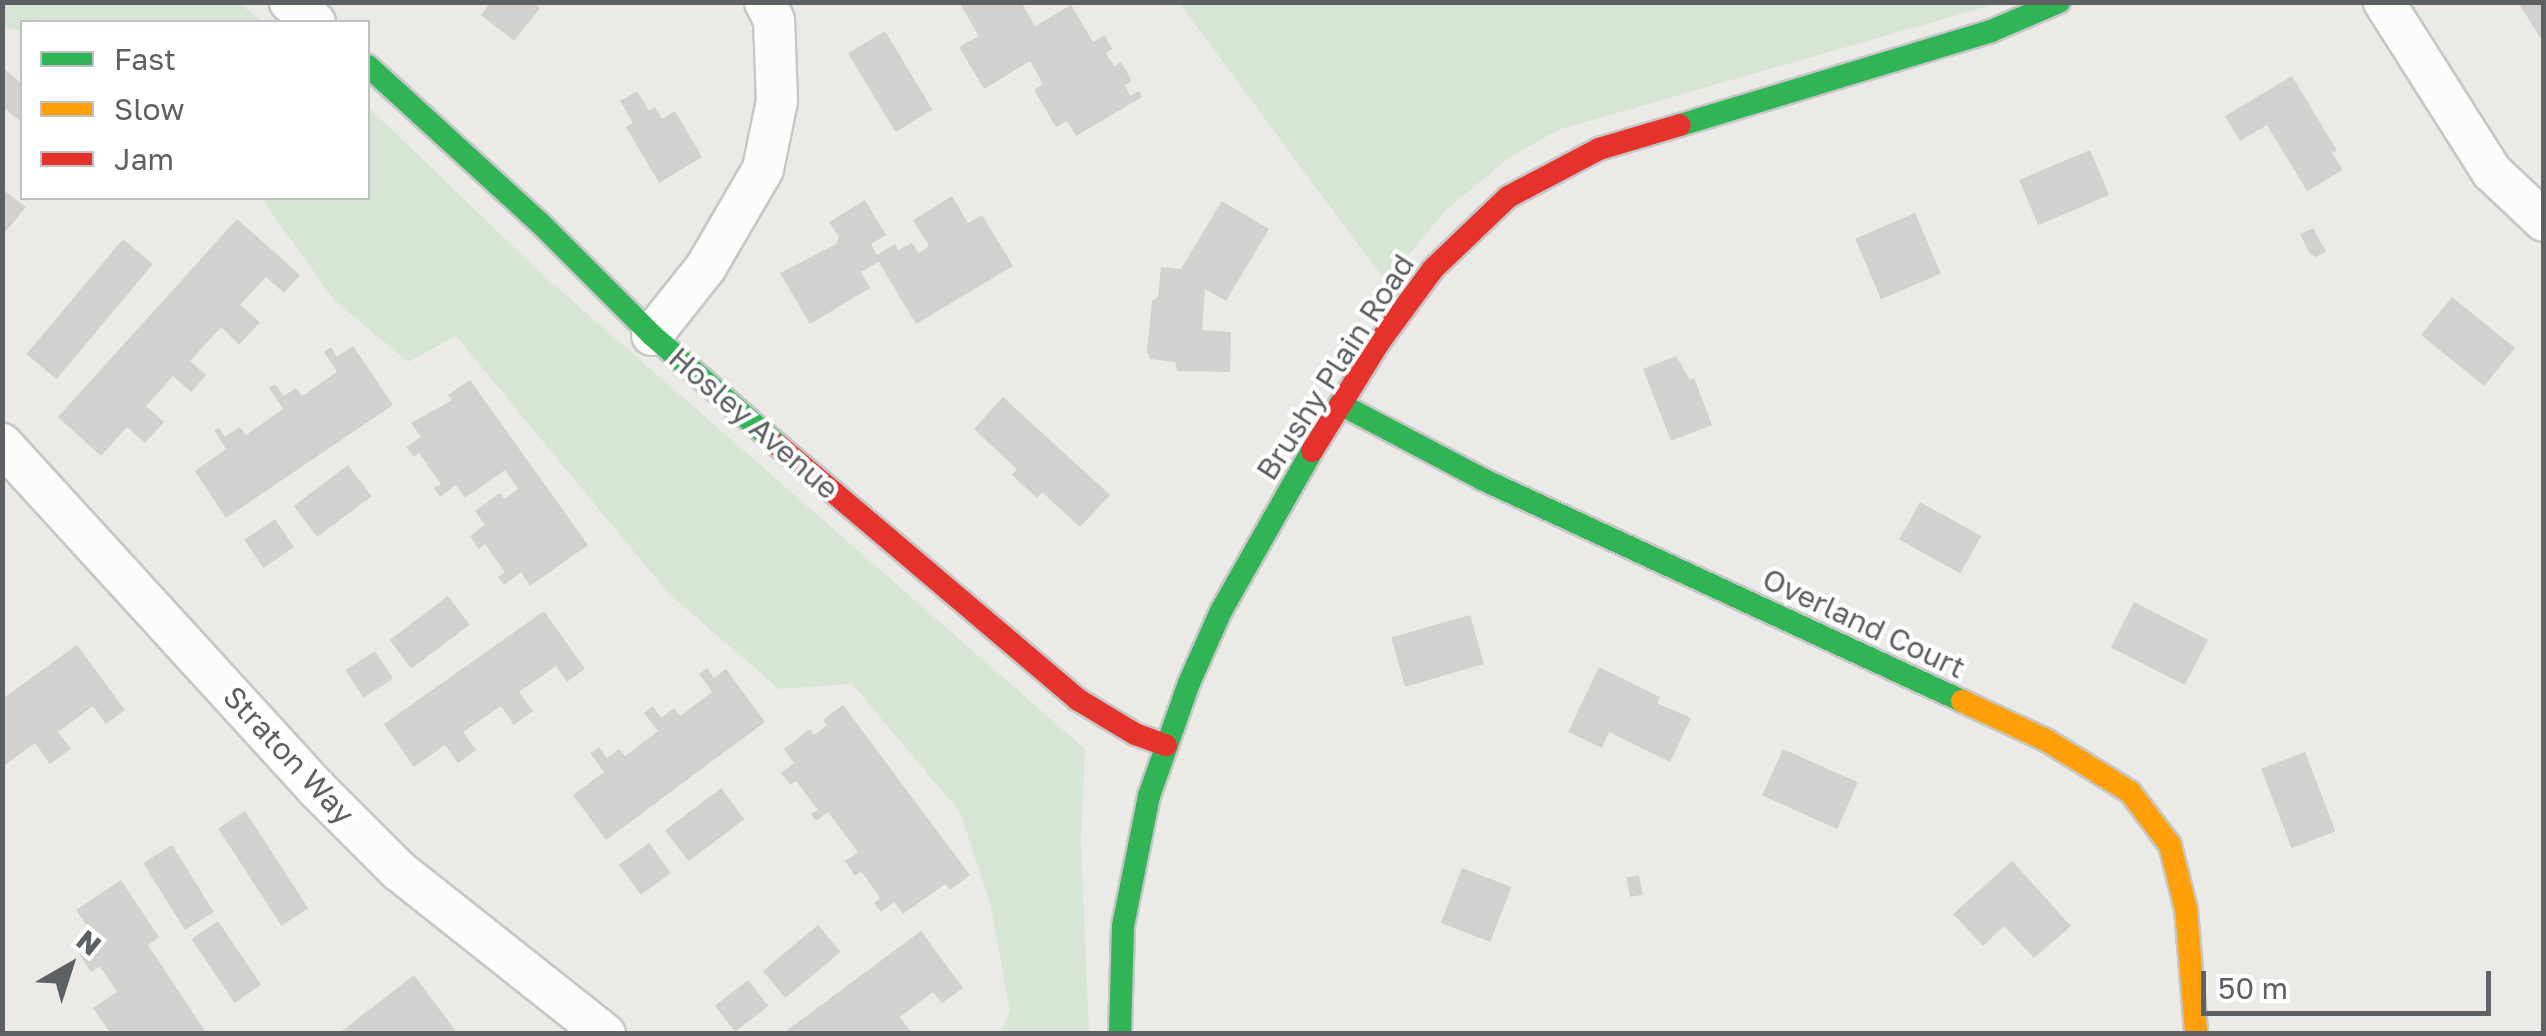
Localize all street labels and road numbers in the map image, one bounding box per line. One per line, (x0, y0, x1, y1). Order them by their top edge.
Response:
street label: Brushy Plain Road (1249, 247, 1421, 487)
street label: Hosley Avenue (662, 340, 846, 506)
street label: Overland Court (1757, 560, 1971, 686)
street label: Straton Way (216, 679, 362, 831)

